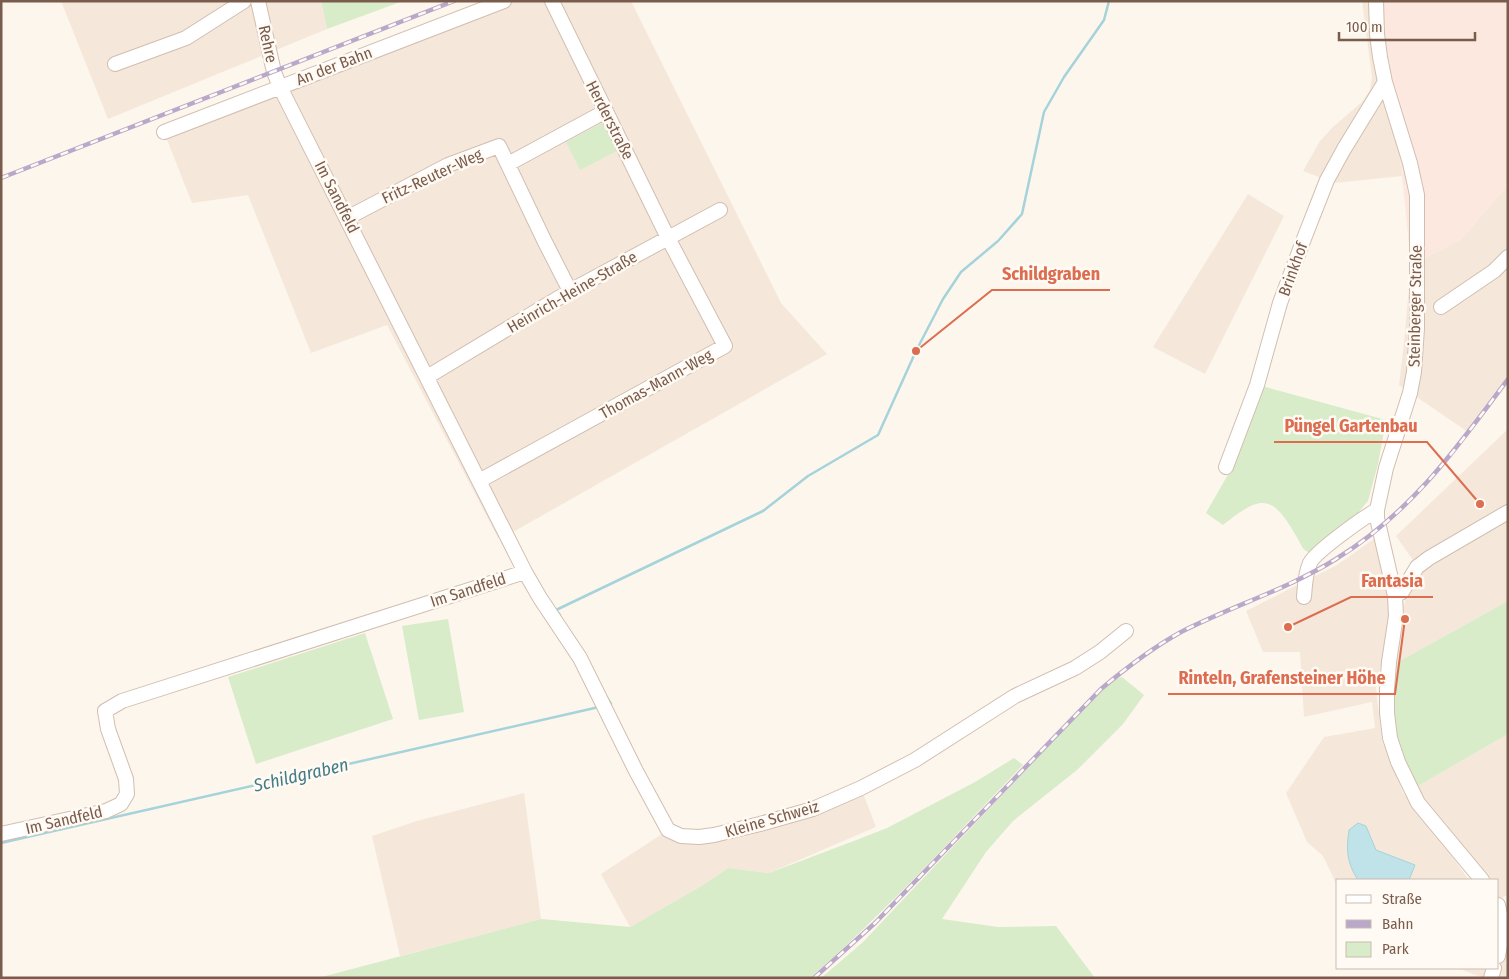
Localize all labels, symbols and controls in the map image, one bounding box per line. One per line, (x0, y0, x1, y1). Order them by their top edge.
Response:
scale bar (1339, 10, 1475, 42)
text: 100 m (1346, 18, 1383, 36)
street label: Rehre (254, 23, 282, 65)
street label: An der Bahn (293, 43, 375, 89)
street label: Herderstraße (582, 77, 638, 163)
street label: Fritz-Reuter-Weg (379, 144, 486, 208)
street label: Im Sandfeld (311, 158, 363, 236)
street label: Brinkhof (1274, 238, 1312, 299)
street label: Steinberger Straße (1404, 245, 1426, 367)
street label: Heinrich-Heine-Straße (504, 247, 640, 337)
callout: Schildgraben (992, 257, 1110, 290)
text: Schildgraben (1002, 263, 1100, 285)
street label: Thomas-Mann-Weg (596, 345, 716, 423)
callout: Püngel Gartenbau (1274, 409, 1427, 442)
text: Püngel Gartenbau (1284, 415, 1418, 437)
callout: Fantasia (1351, 564, 1433, 597)
street label: Im Sandfeld (428, 569, 508, 611)
text: Fantasia (1361, 570, 1423, 592)
callout: Rinteln, Grafensteiner Höhe (1168, 661, 1395, 694)
text: Rinteln, Grafensteiner Höhe (1178, 667, 1386, 689)
water label: Schildgraben (251, 753, 351, 797)
street label: Kleine Schweiz (723, 797, 821, 841)
street label: Im Sandfeld (24, 802, 104, 838)
legend (1336, 879, 1499, 969)
text: Straße (1382, 890, 1422, 908)
text: Bahn (1382, 915, 1413, 933)
text: Park (1382, 940, 1409, 958)

